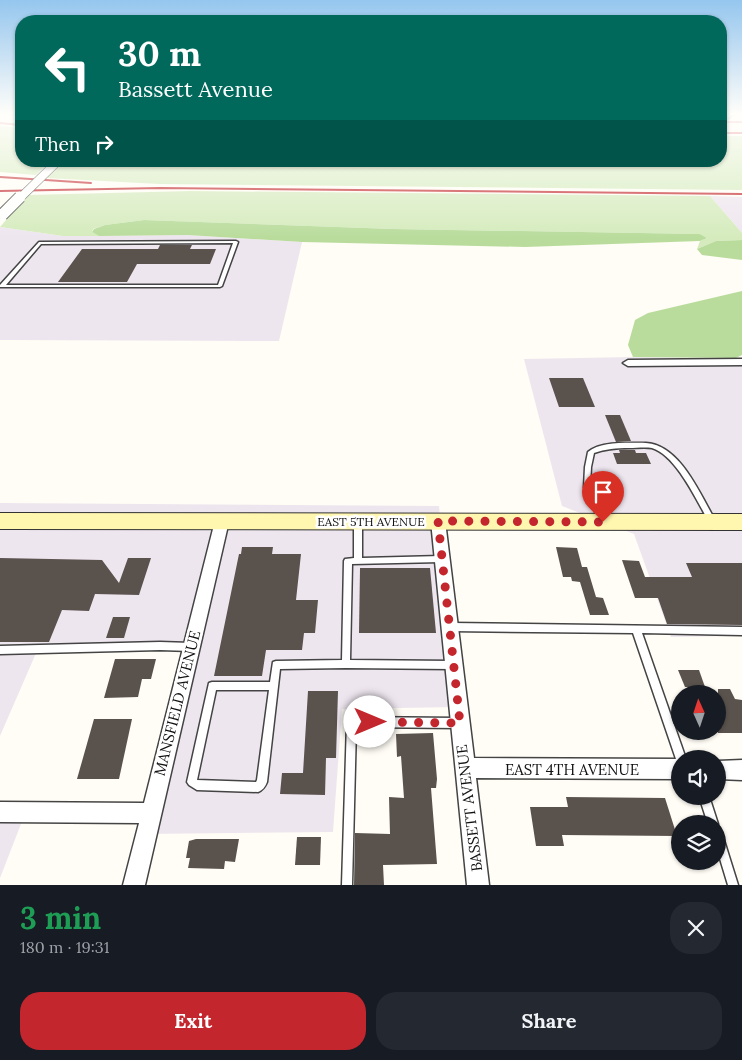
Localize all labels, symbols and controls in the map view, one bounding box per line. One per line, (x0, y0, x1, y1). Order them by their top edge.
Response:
text: 30 m (118, 31, 201, 76)
icon: left (35, 35, 100, 100)
text: Bassett Avenue (118, 75, 273, 103)
icon: right (90, 130, 118, 158)
text: Then (35, 132, 80, 156)
pin (582, 471, 624, 522)
icon: arrive (589, 478, 617, 506)
street label: EAST 5TH AVENUE (317, 514, 425, 529)
street label: MANSFIELD AVENUE (150, 628, 204, 778)
north arrow (671, 685, 726, 740)
map controls (671, 685, 726, 870)
position arrow (343, 695, 395, 747)
street label: BASSETT AVENUE (452, 743, 486, 873)
button: sound (671, 750, 726, 805)
street label: EAST 4TH AVENUE (505, 760, 639, 779)
button: layers (671, 815, 726, 870)
text: 3 min (20, 899, 101, 937)
button: close (670, 902, 722, 954)
text: 180 m · 19:31 (20, 937, 110, 957)
button: Exit (20, 992, 366, 1050)
button: Share (376, 992, 722, 1050)

